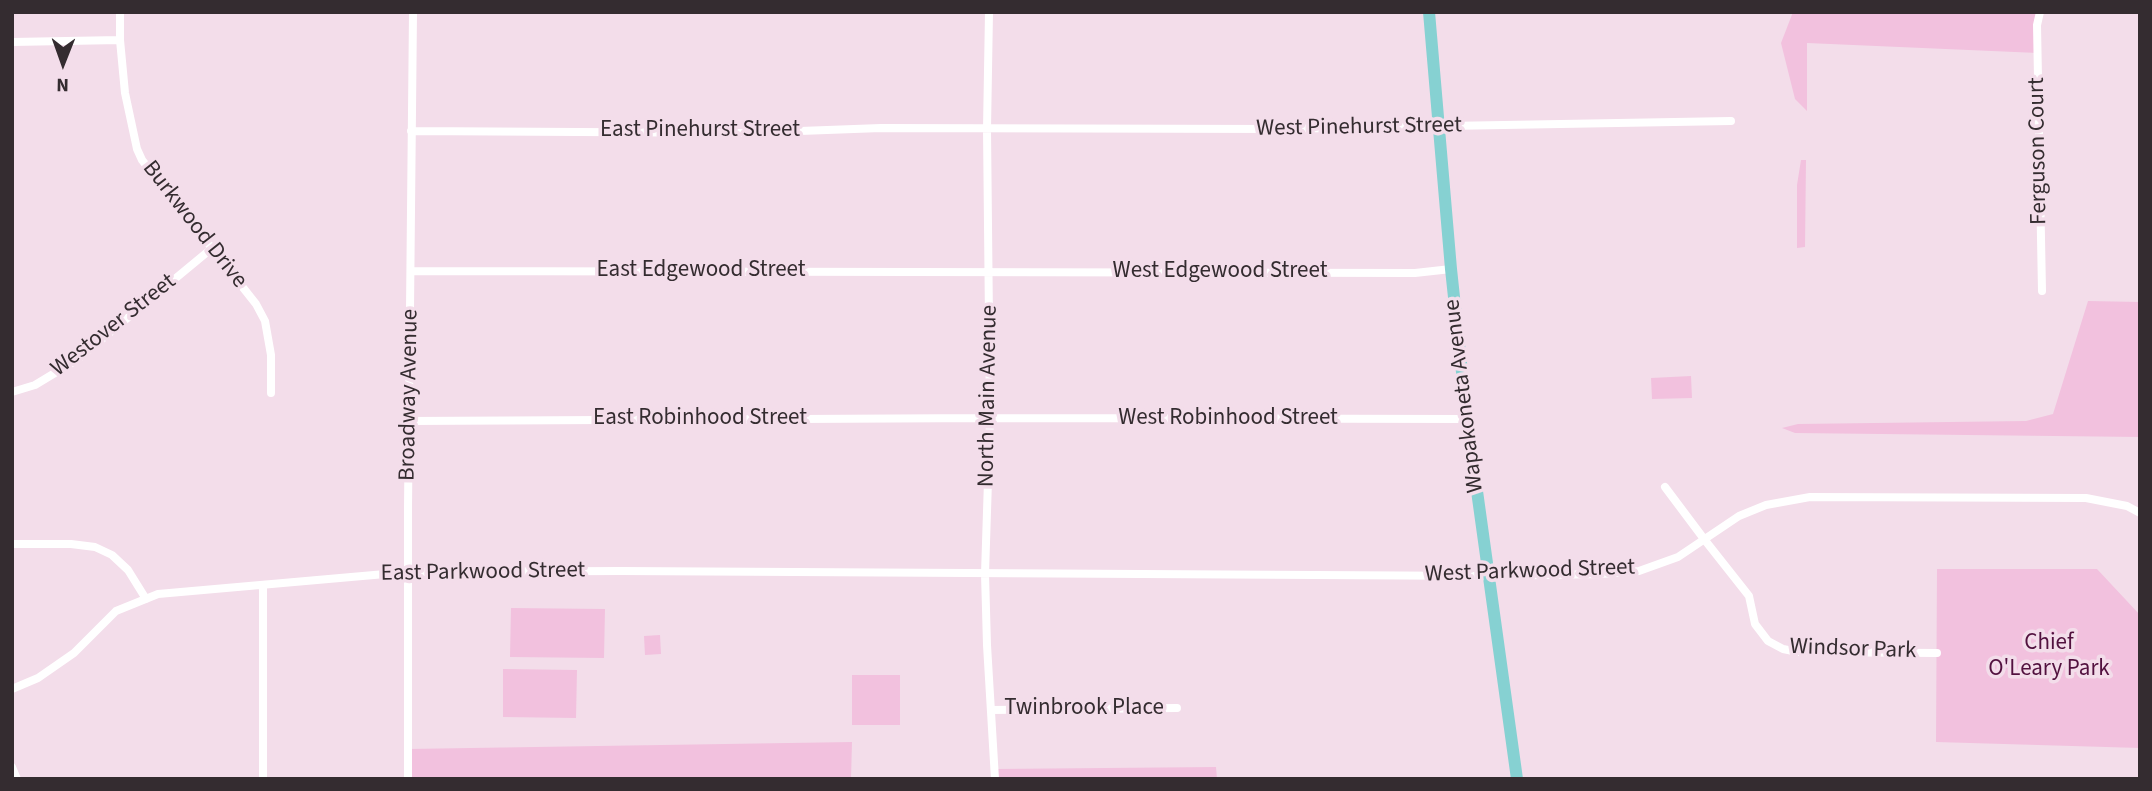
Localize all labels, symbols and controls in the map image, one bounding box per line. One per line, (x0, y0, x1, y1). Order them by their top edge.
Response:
north arrow (28, 28, 98, 98)
text: N (56, 71, 69, 98)
street label: Ferguson Court (2024, 77, 2054, 225)
street label: West Pinehurst Street (1256, 112, 1462, 144)
street label: East Pinehurst Street (600, 117, 800, 145)
street label: Burkwood Drive (136, 156, 252, 294)
street label: East Edgewood Street (596, 257, 806, 285)
street label: West Edgewood Street (1113, 258, 1327, 286)
street label: Westover Street (46, 269, 182, 383)
street label: Wapakoneta Avenue (1439, 298, 1491, 494)
street label: North Main Avenue (974, 305, 1004, 487)
street label: Broadway Avenue (395, 309, 425, 481)
street label: East Robinhood Street (593, 405, 807, 433)
street label: West Robinhood Street (1118, 405, 1338, 433)
street label: West Parkwood Street (1424, 555, 1636, 589)
street label: East Parkwood Street (380, 557, 586, 589)
park label: Chief O'Leary Park (1988, 630, 2110, 684)
street label: Windsor Park (1789, 634, 1917, 666)
street label: Twinbrook Place (1004, 695, 1164, 723)

